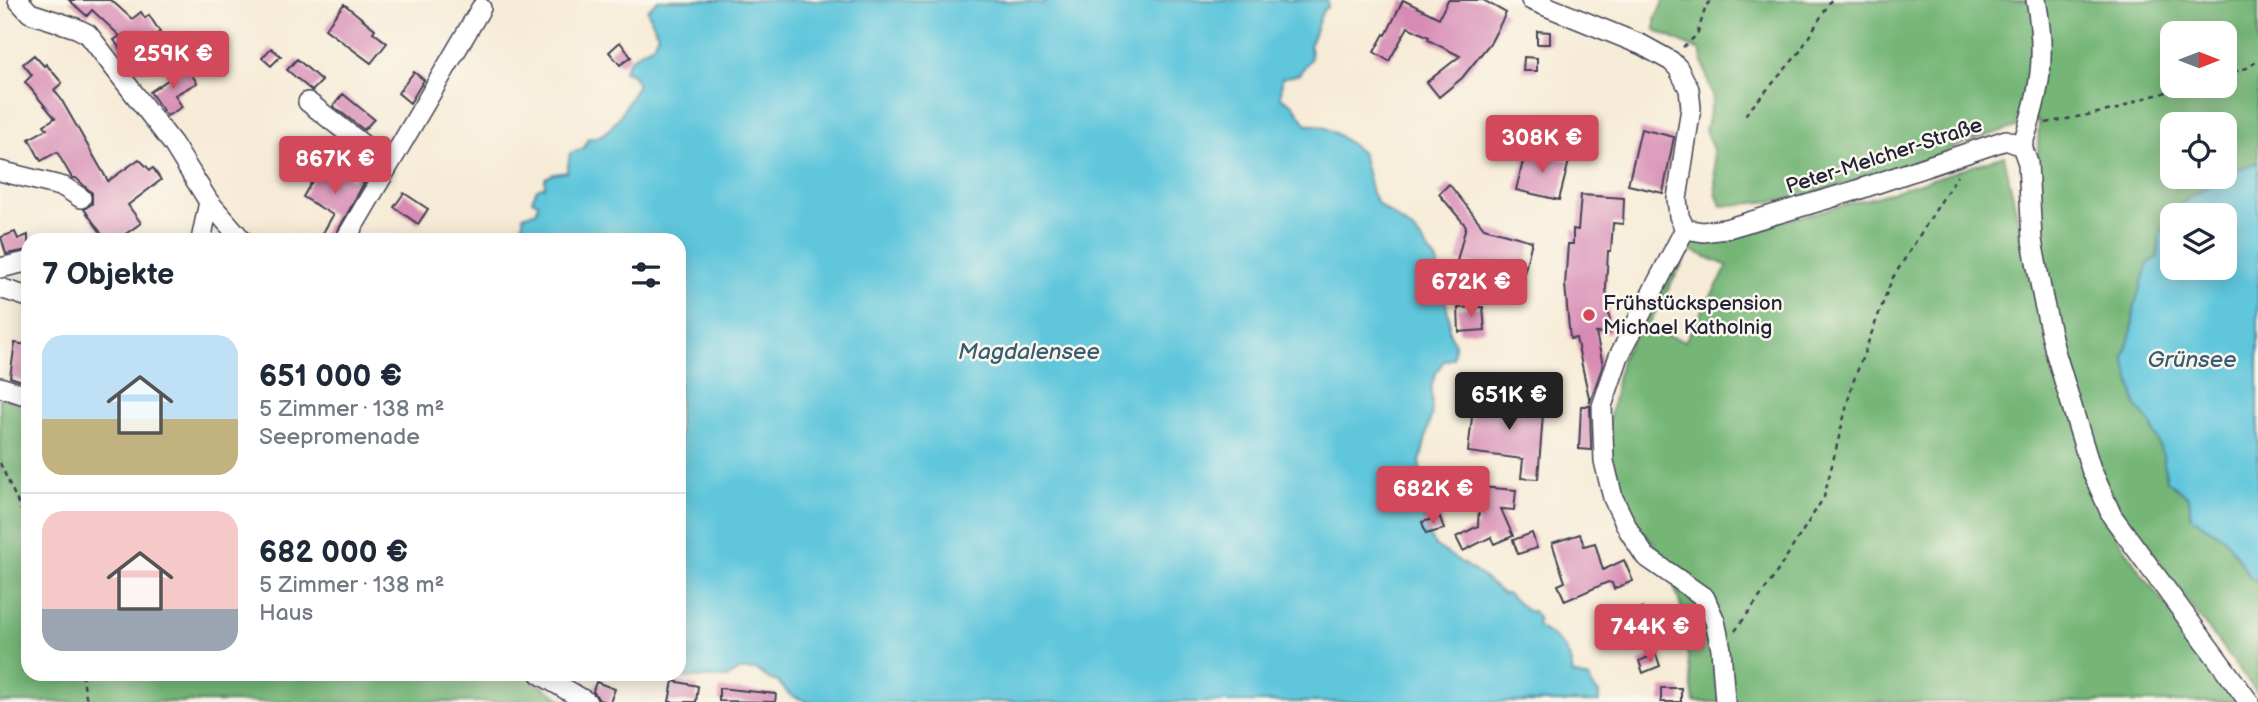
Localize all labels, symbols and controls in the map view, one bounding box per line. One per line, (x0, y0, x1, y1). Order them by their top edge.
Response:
north arrow (2160, 21, 2236, 98)
map controls (2160, 21, 2237, 280)
pin: 259K € (116, 32, 230, 91)
text: 259K € (133, 40, 213, 68)
street label: Peter-Melcher-Straße (1783, 112, 1985, 200)
button: locate (2160, 112, 2237, 189)
pin: 308K € (1485, 116, 1599, 175)
text: 308K € (1502, 124, 1582, 152)
pin: 867K € (278, 136, 392, 196)
text: 867K € (295, 145, 375, 173)
button: layers (2160, 203, 2237, 280)
icon: filters (627, 256, 665, 294)
text: 7 Objekte (42, 257, 174, 293)
pin: 672K € (1414, 260, 1528, 319)
text: 672K € (1431, 268, 1511, 296)
place label: Frühstückspension Michael Katholnig (1603, 291, 1783, 340)
marker: Frühstückspension Michael Katholnig (1581, 307, 1597, 323)
water label: Magdalensee (958, 338, 1100, 366)
water label: Grünsee (2147, 346, 2237, 374)
text: 651 000 € (259, 359, 402, 395)
icon: home (98, 363, 182, 447)
pin: 651K € (1452, 372, 1566, 432)
text: 651K € (1471, 381, 1547, 409)
text: 5 Zimmer · 138 m² (259, 395, 444, 423)
text: Seepromenade (259, 423, 420, 451)
pin: 682K € (1376, 466, 1490, 526)
text: 682K € (1393, 475, 1473, 503)
text: 682 000 € (259, 535, 408, 571)
icon: home (98, 539, 182, 623)
text: 5 Zimmer · 138 m² (259, 571, 444, 599)
text: Haus (259, 599, 313, 627)
pin: 744K € (1593, 604, 1707, 664)
text: 744K € (1611, 613, 1689, 641)

